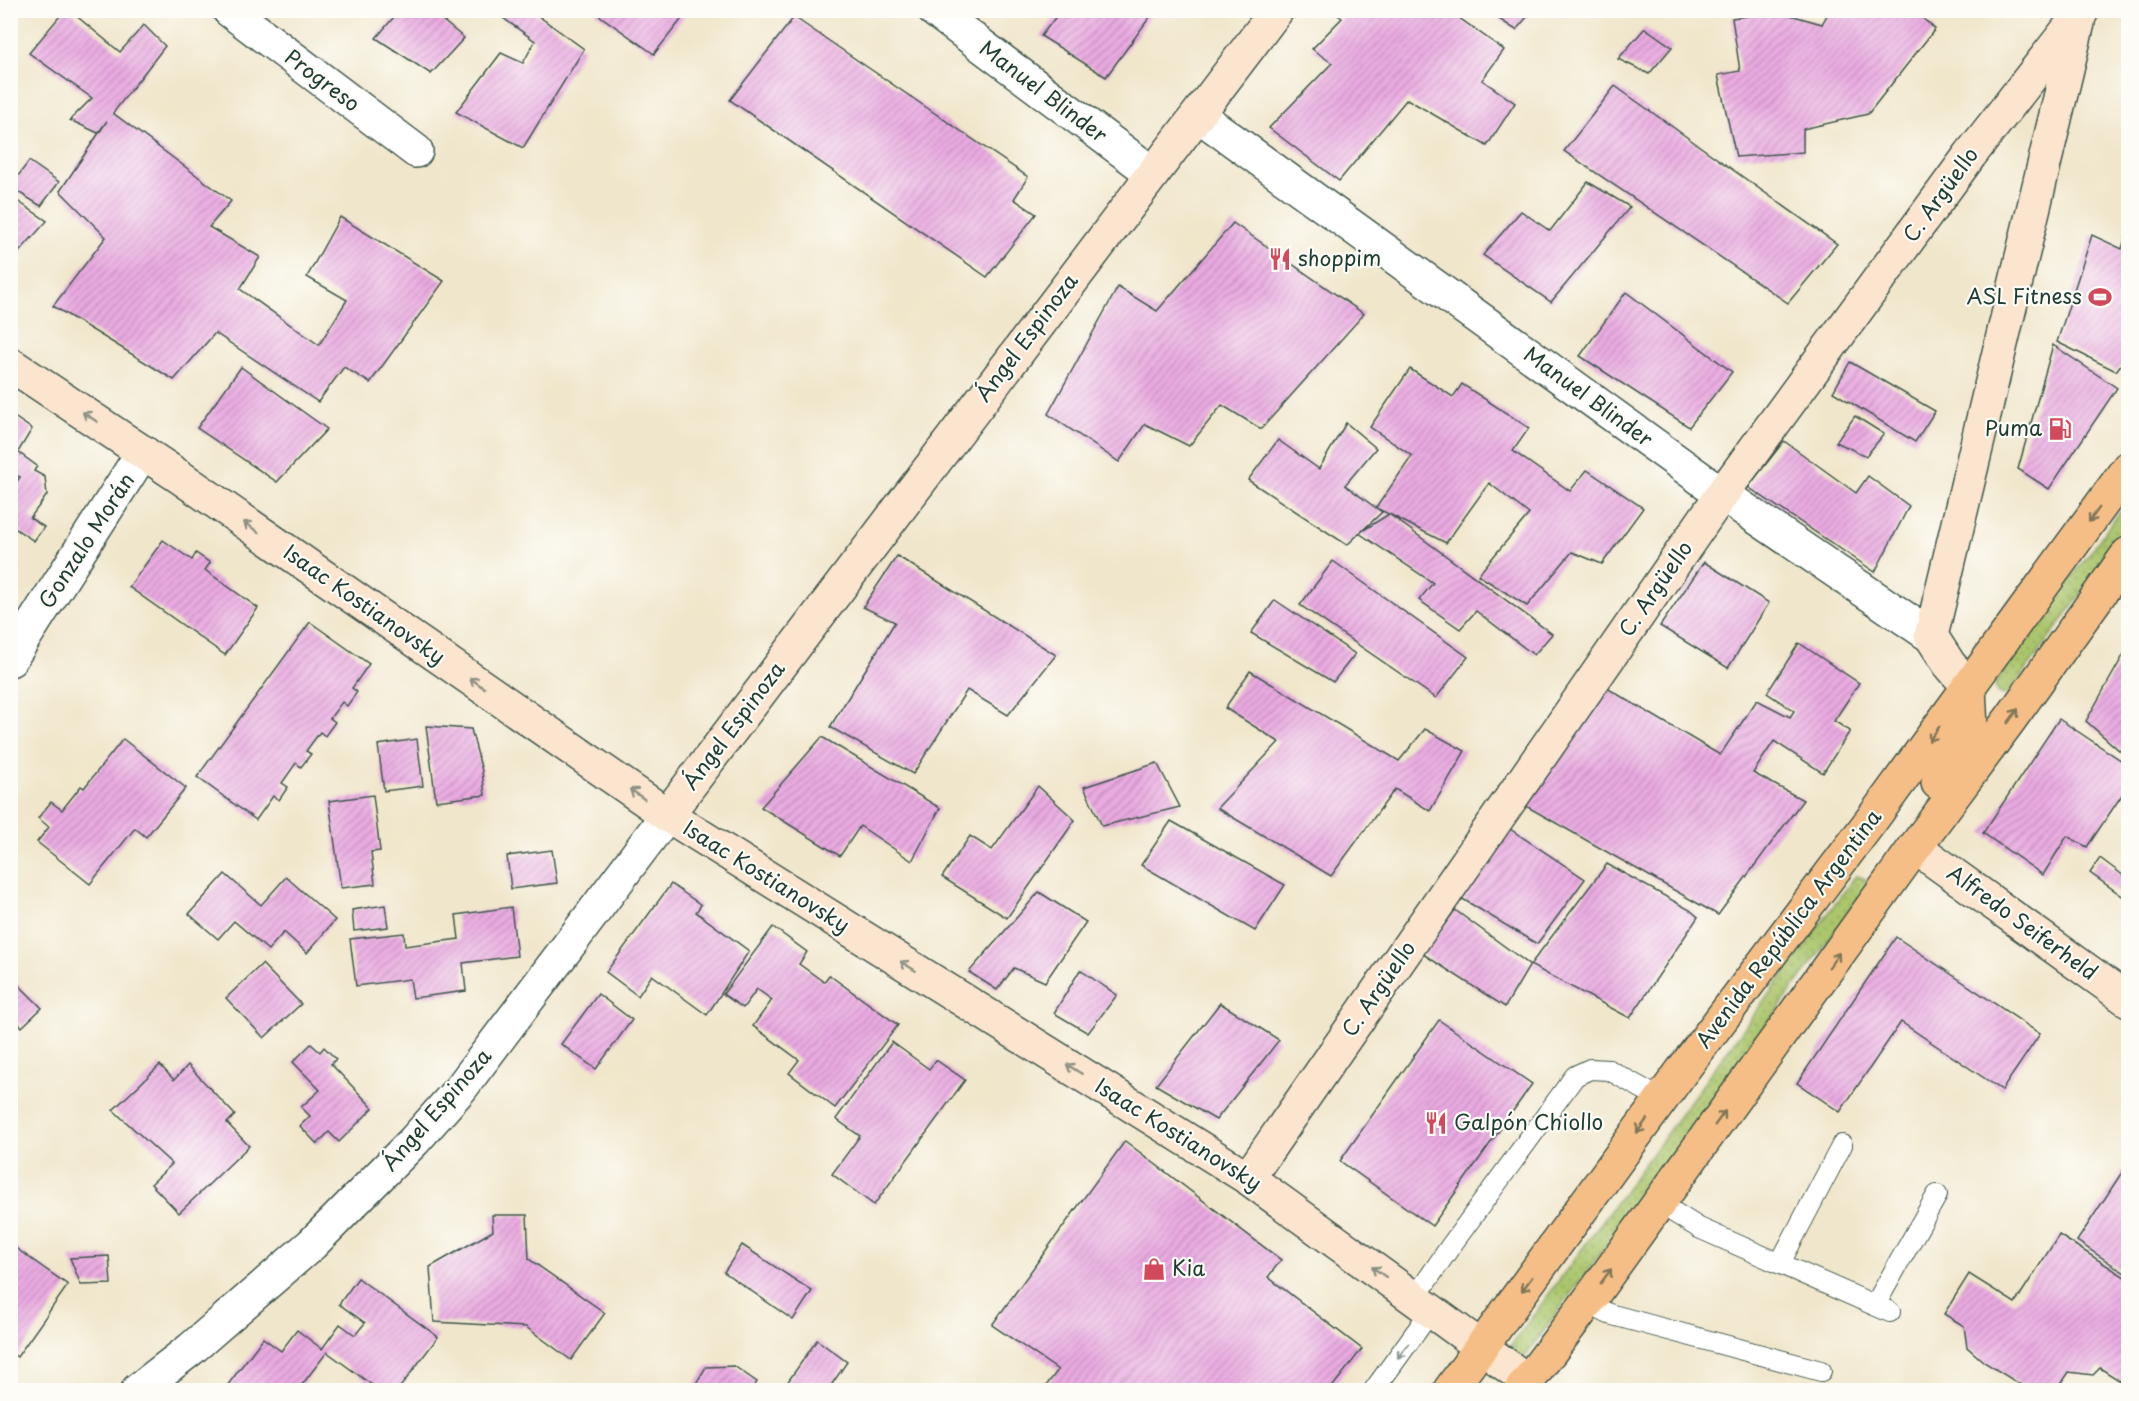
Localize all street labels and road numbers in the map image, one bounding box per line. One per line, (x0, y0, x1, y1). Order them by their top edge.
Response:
street label: Manuel Blinder (974, 32, 1115, 149)
street label: Progreso (279, 40, 368, 118)
street label: C. Argüello (1894, 140, 1985, 248)
street label: Ángel Espinoza (966, 266, 1084, 408)
street label: Manuel Blinder (1518, 337, 1661, 454)
street label: Gonzalo Morán (29, 466, 141, 614)
street label: C. Argüello (1609, 533, 1699, 642)
street label: Isaac Kostianovsky (278, 535, 453, 671)
street label: Ángel Espinoza (673, 654, 791, 796)
street label: Avenida República Argentina (1687, 801, 1888, 1054)
street label: Isaac Kostianovsky (677, 811, 857, 940)
street label: Alfredo Seiferheld (1941, 856, 2105, 987)
street label: C. Argüello (1332, 933, 1422, 1042)
street label: Ángel Espinoza (373, 1040, 498, 1177)
street label: Isaac Kostianovsky (1089, 1069, 1269, 1198)

